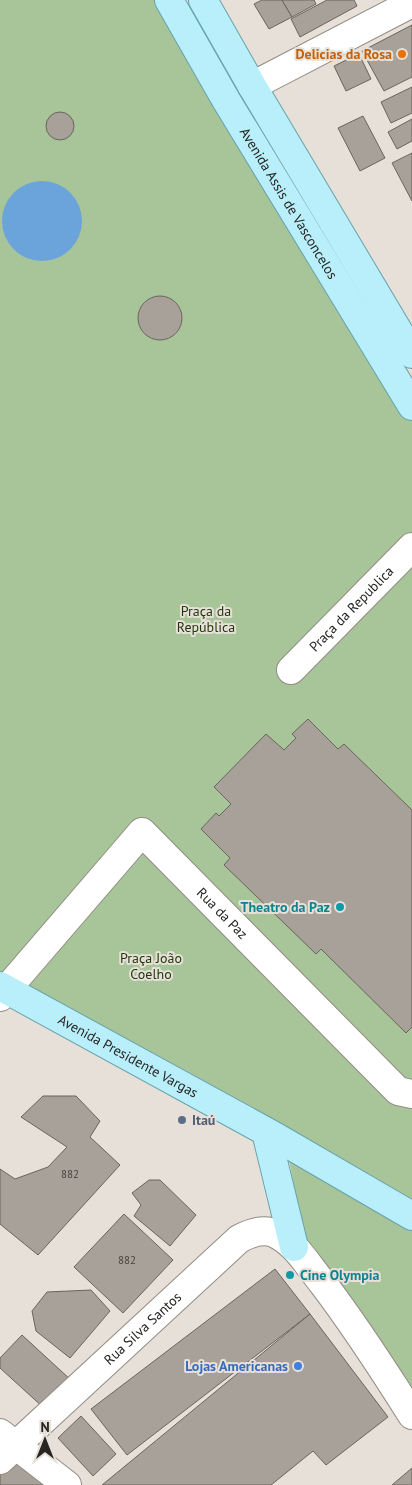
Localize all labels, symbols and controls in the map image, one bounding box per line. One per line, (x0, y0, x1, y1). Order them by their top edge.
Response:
place label: Delicias da Rosa (296, 45, 392, 63)
marker: Delicias da Rosa (396, 48, 408, 60)
street label: Avenida Assis de Vasconcelos (236, 124, 342, 282)
street label: Praça da Republica (305, 562, 397, 655)
park label: Praça da República (177, 602, 235, 636)
street label: Rua da Paz (193, 884, 252, 943)
place label: Theatro da Paz (241, 898, 330, 916)
marker: Theatro da Paz (334, 901, 346, 913)
park label: Praça João Coelho (120, 949, 182, 983)
street label: Avenida Presidente Vargas (55, 1011, 201, 1102)
place label: Itaú (192, 1111, 215, 1129)
marker: Itaú (176, 1114, 188, 1126)
house number: 882 (61, 1167, 79, 1181)
house number: 882 (118, 1253, 136, 1267)
place label: Cine Olympia (300, 1266, 379, 1284)
marker: Cine Olympia (284, 1269, 296, 1281)
street label: Rua Silva Santos (100, 1288, 185, 1369)
place label: Lojas Americanas (185, 1357, 288, 1375)
marker: Lojas Americanas (292, 1360, 304, 1372)
north arrow (20, 1415, 70, 1465)
text: N (40, 1418, 50, 1436)

